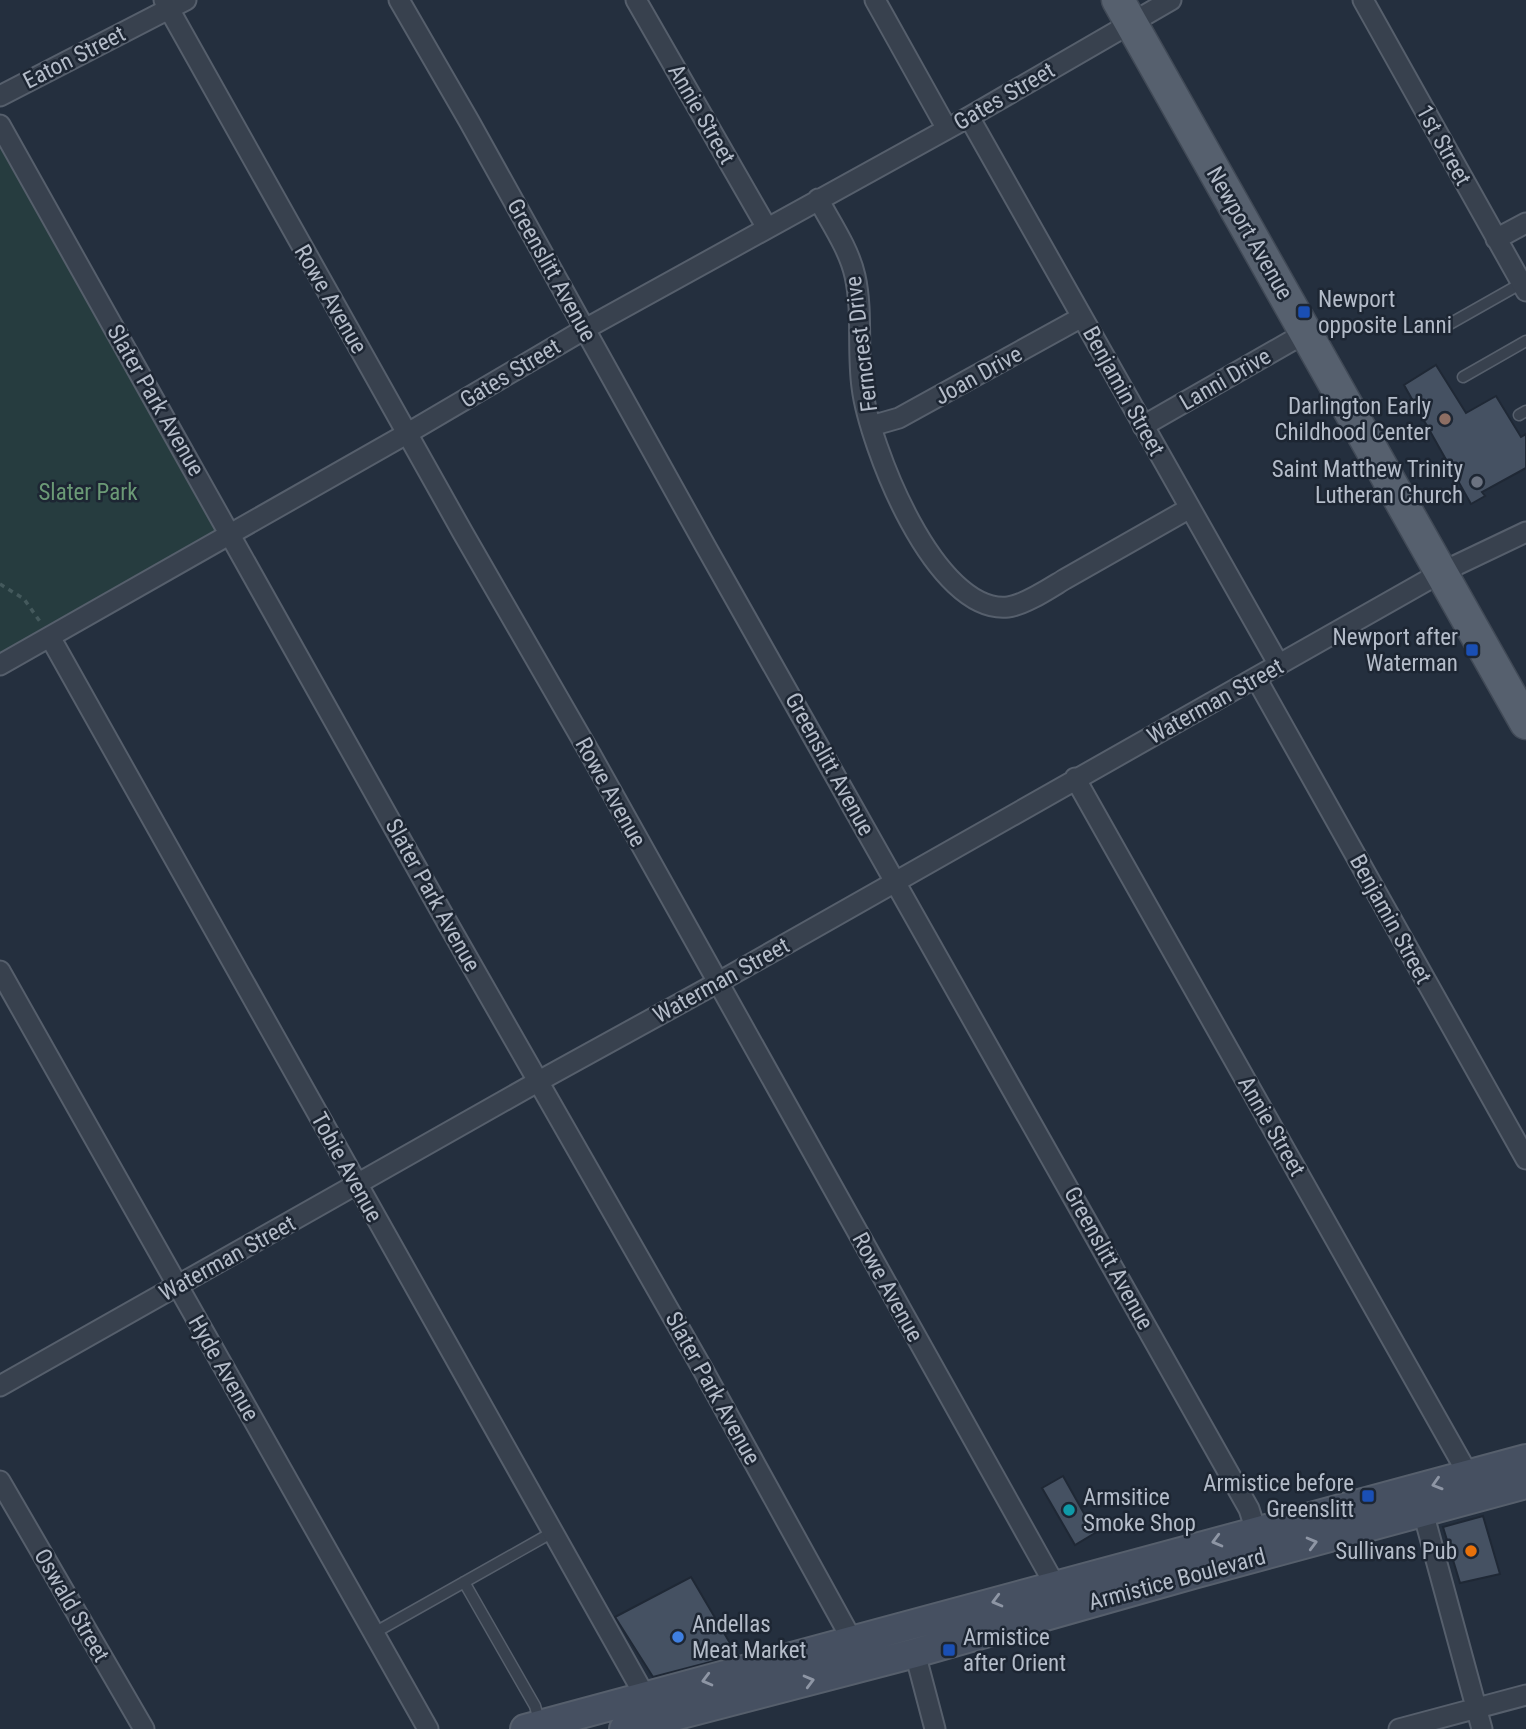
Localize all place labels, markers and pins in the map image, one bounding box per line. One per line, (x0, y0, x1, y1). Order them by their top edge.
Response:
place label: Newport opposite Lanni (1318, 286, 1452, 339)
marker: Newport opposite Lanni (1296, 304, 1312, 320)
place label: Darlington Early Childhood Center (1274, 393, 1431, 446)
marker: Darlington Early Childhood Center (1437, 411, 1453, 427)
place label: Saint Matthew Trinity Lutheran Church (1272, 456, 1463, 509)
marker: Saint Matthew Trinity Lutheran Church (1469, 474, 1485, 490)
place label: Newport after Waterman (1333, 624, 1458, 677)
marker: Newport after Waterman (1464, 642, 1480, 658)
place label: Armistice before Greenslitt (1203, 1470, 1354, 1523)
place label: Armsitice Smoke Shop (1083, 1484, 1196, 1537)
marker: Armistice before Greenslitt (1360, 1488, 1376, 1504)
marker: Armsitice Smoke Shop (1061, 1502, 1077, 1518)
place label: Sullivans Pub (1335, 1538, 1457, 1565)
marker: Sullivans Pub (1463, 1543, 1479, 1559)
place label: Andellas Meat Market (692, 1611, 806, 1664)
place label: Armistice after Orient (963, 1624, 1066, 1677)
marker: Andellas Meat Market (670, 1629, 686, 1645)
marker: Armistice after Orient (941, 1642, 957, 1658)

